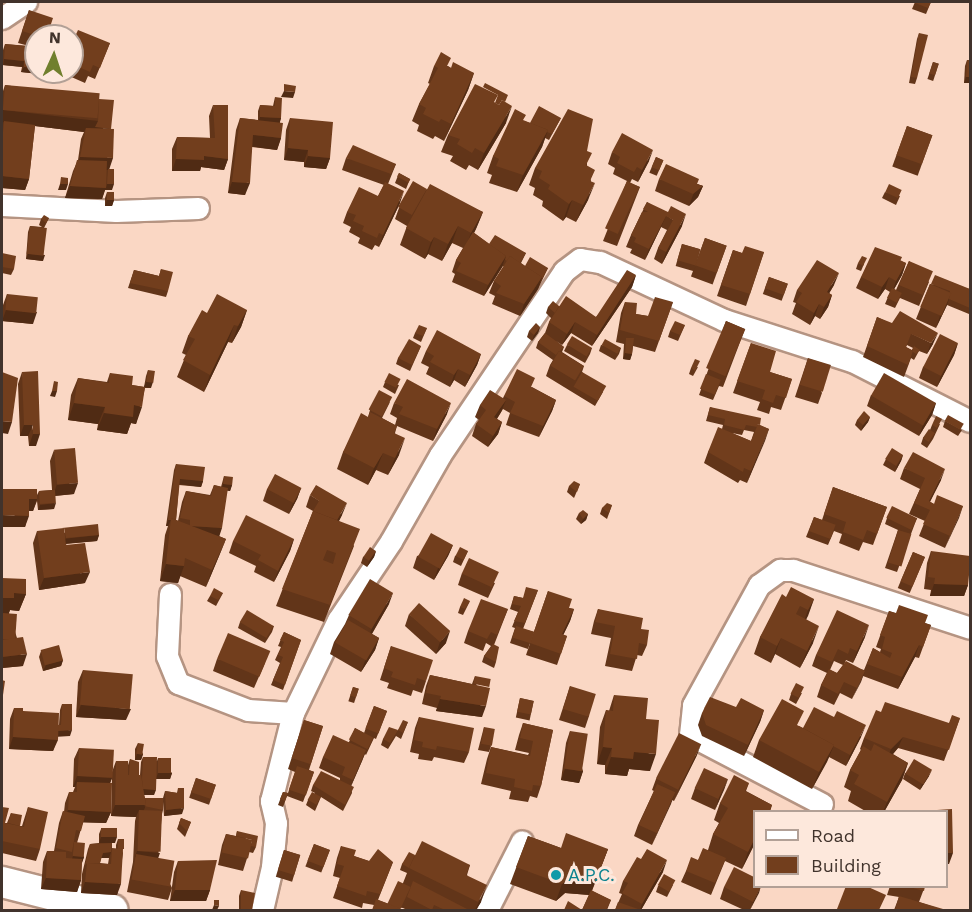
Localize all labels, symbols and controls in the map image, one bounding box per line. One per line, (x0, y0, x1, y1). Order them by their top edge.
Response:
north arrow (24, 24, 84, 84)
text: N (48, 28, 61, 47)
legend (753, 810, 948, 888)
text: Road (811, 825, 855, 846)
text: Building (811, 855, 881, 876)
place label: A.P.C. (568, 864, 615, 886)
marker: A.P.C. (549, 868, 563, 882)

